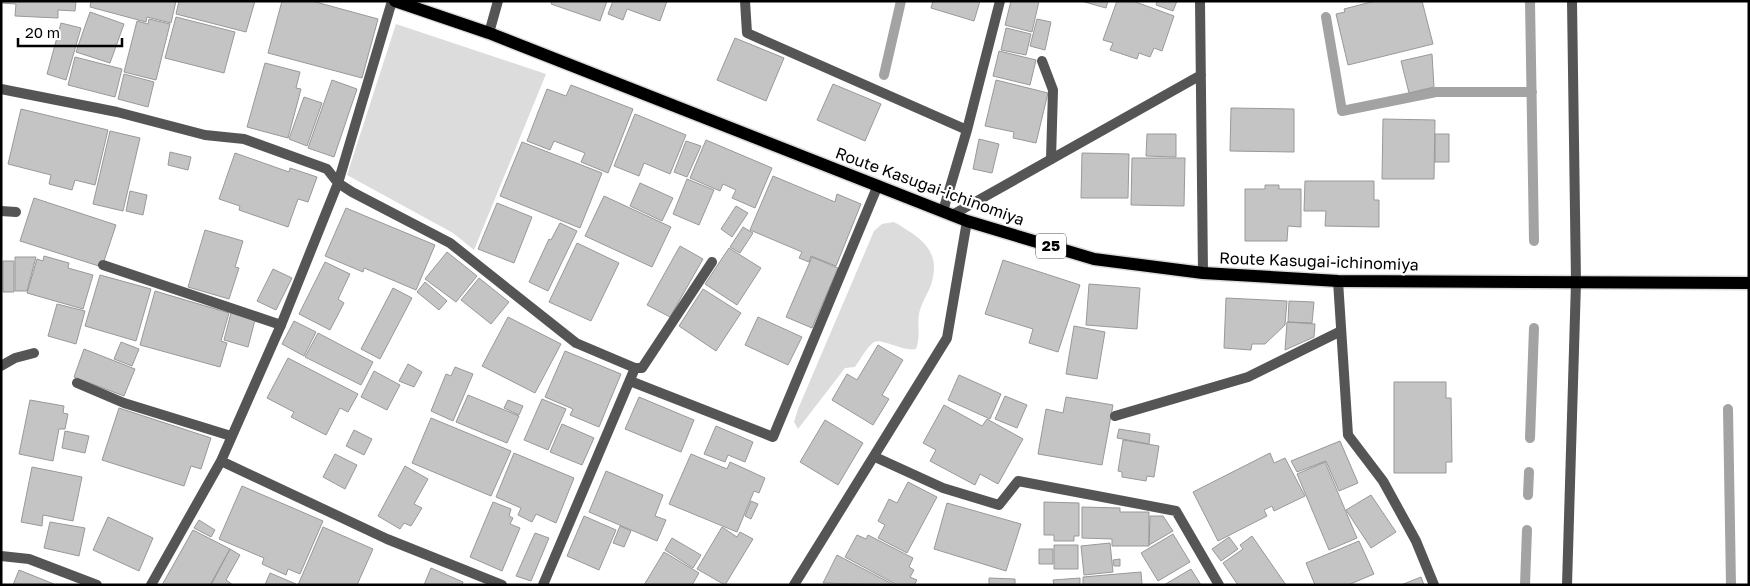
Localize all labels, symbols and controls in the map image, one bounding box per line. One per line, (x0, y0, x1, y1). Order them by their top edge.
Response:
scale bar (18, 15, 121, 47)
text: 20 m (25, 23, 60, 41)
street label: Route Kasugai-ichinomiya (833, 142, 1027, 230)
road number: 25 (1036, 234, 1066, 258)
street label: Route Kasugai-ichinomiya (1219, 248, 1419, 274)

